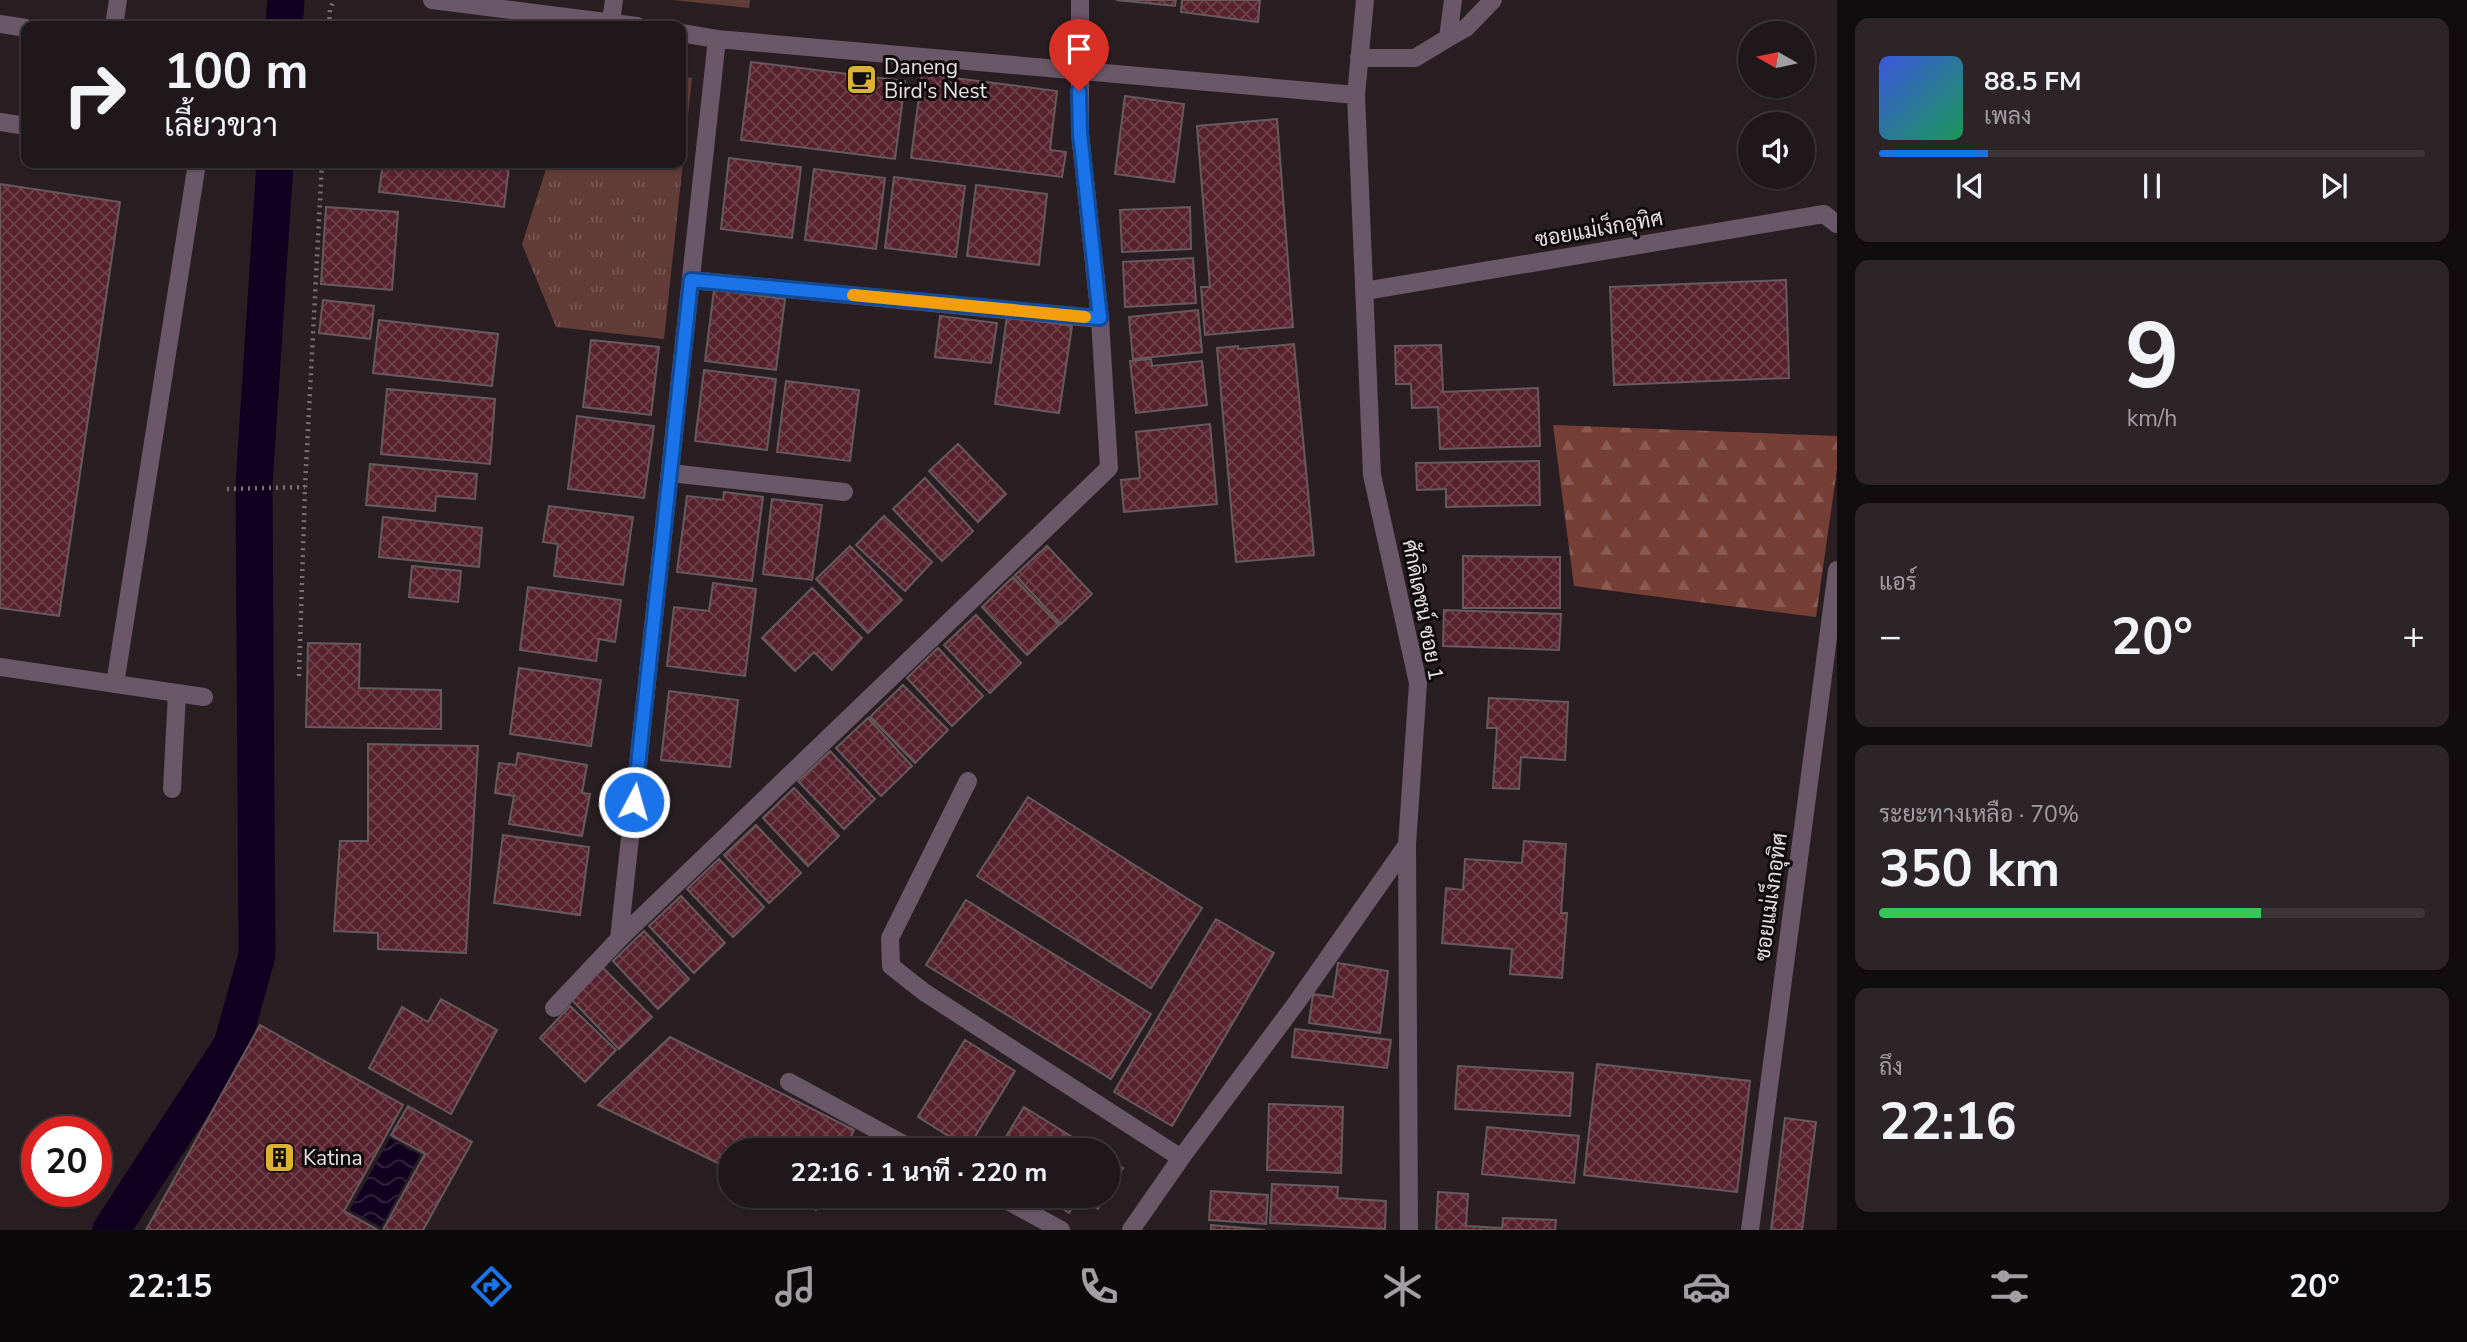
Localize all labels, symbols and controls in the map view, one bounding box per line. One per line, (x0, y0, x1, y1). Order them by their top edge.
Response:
pin (1049, 19, 1109, 91)
north arrow (1738, 21, 1815, 98)
map controls (1738, 21, 1815, 189)
icon: arrive (1060, 30, 1098, 68)
text: 100 m (164, 38, 308, 105)
icon: right (49, 49, 140, 140)
place label: Daneng Bird's Nest (884, 53, 988, 105)
cafe icon: Daneng Bird's Nest (844, 62, 878, 96)
text: 88.5 FM (1984, 64, 2081, 99)
text: เพลง (1984, 101, 2031, 132)
text: เลี้ยวขวา (164, 104, 278, 147)
button: sound (1738, 112, 1815, 189)
icon: previous (1951, 167, 1989, 205)
icon: pause (2133, 167, 2171, 205)
icon: next (2315, 167, 2353, 205)
street label: ซอยแม่เง็กอุทิศ (1533, 203, 1665, 254)
text: 9 (2125, 295, 2179, 419)
text: km/h (2127, 403, 2177, 434)
street label: ศักดิเดชน์ ซอย 1 (1396, 537, 1450, 683)
text: แอร์ (1879, 567, 1917, 598)
text: 20° (2111, 601, 2193, 672)
text: − (1879, 611, 1902, 662)
text: + (2402, 611, 2425, 662)
position arrow (597, 765, 671, 839)
text: ระยะทางเหลือ · 70% (1879, 799, 2079, 830)
street label: ซอยแม่เง็กอุทิศ (1747, 831, 1794, 963)
text: 350 km (1879, 833, 2060, 904)
text: ถึง (1879, 1052, 1903, 1083)
text: 22:16 (1879, 1086, 2017, 1157)
speed limit sign: 20 (21, 1116, 112, 1207)
building icon: Katina (263, 1141, 297, 1175)
place label: Katina (303, 1144, 363, 1172)
text: 22:16 · 1 นาที · 220 m (791, 1155, 1047, 1190)
icon: directions (467, 1262, 516, 1311)
icon: music (771, 1262, 820, 1311)
icon: phone (1074, 1262, 1123, 1311)
icon: climate (1378, 1262, 1427, 1311)
icon: car (1682, 1262, 1731, 1311)
icon: filters (1985, 1262, 2034, 1311)
text: 22:15 (127, 1265, 212, 1308)
text: 20° (2289, 1265, 2340, 1308)

